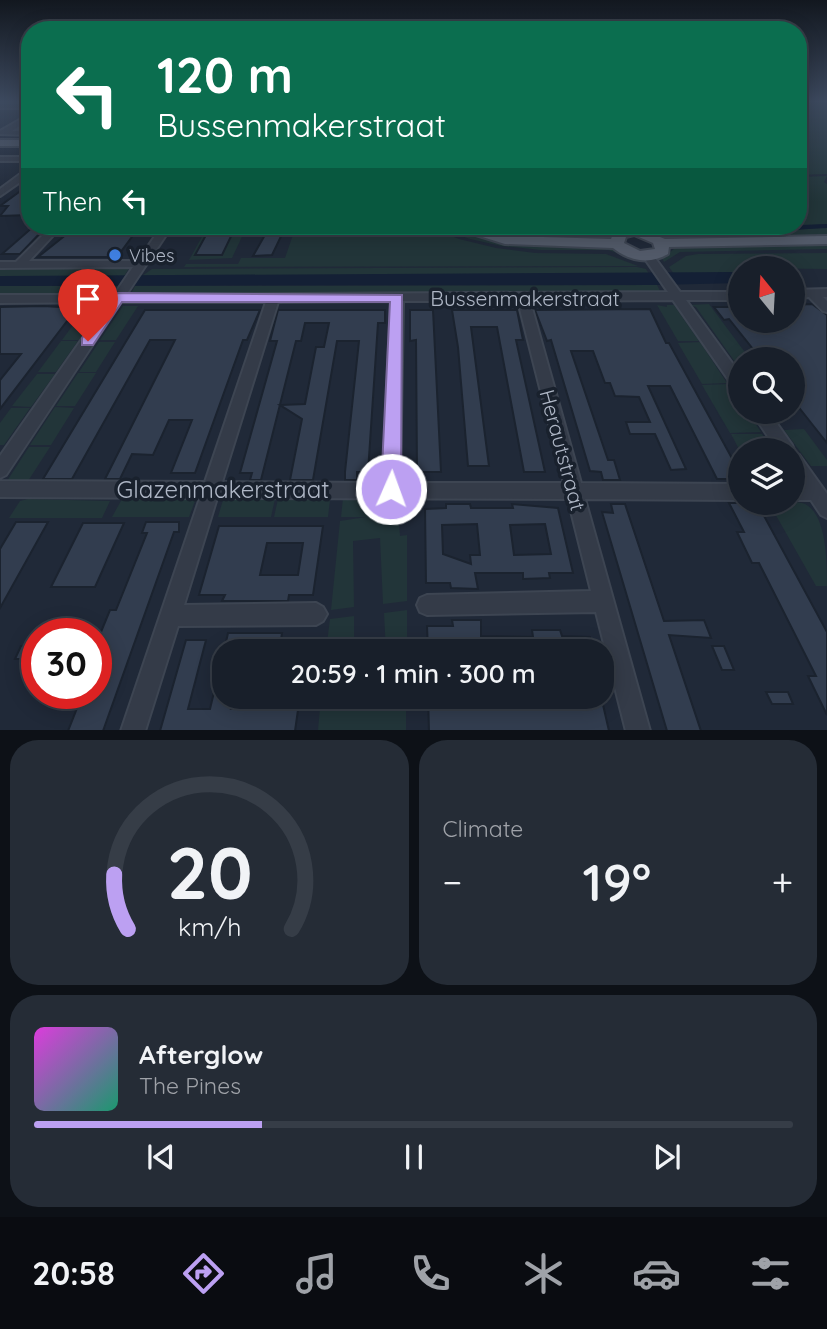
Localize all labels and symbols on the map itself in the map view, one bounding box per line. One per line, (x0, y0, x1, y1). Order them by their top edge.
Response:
place label: Vibes (129, 244, 174, 267)
marker: Vibes (107, 247, 123, 263)
north arrow (728, 256, 805, 332)
pin (58, 269, 118, 341)
street label: Bussenmakerstraat (430, 285, 620, 311)
street label: Herautstraat (534, 387, 592, 513)
position arrow (354, 452, 428, 526)
street label: Glazenmakerstraat (117, 474, 329, 504)
speed limit sign: 30 (21, 618, 112, 709)

